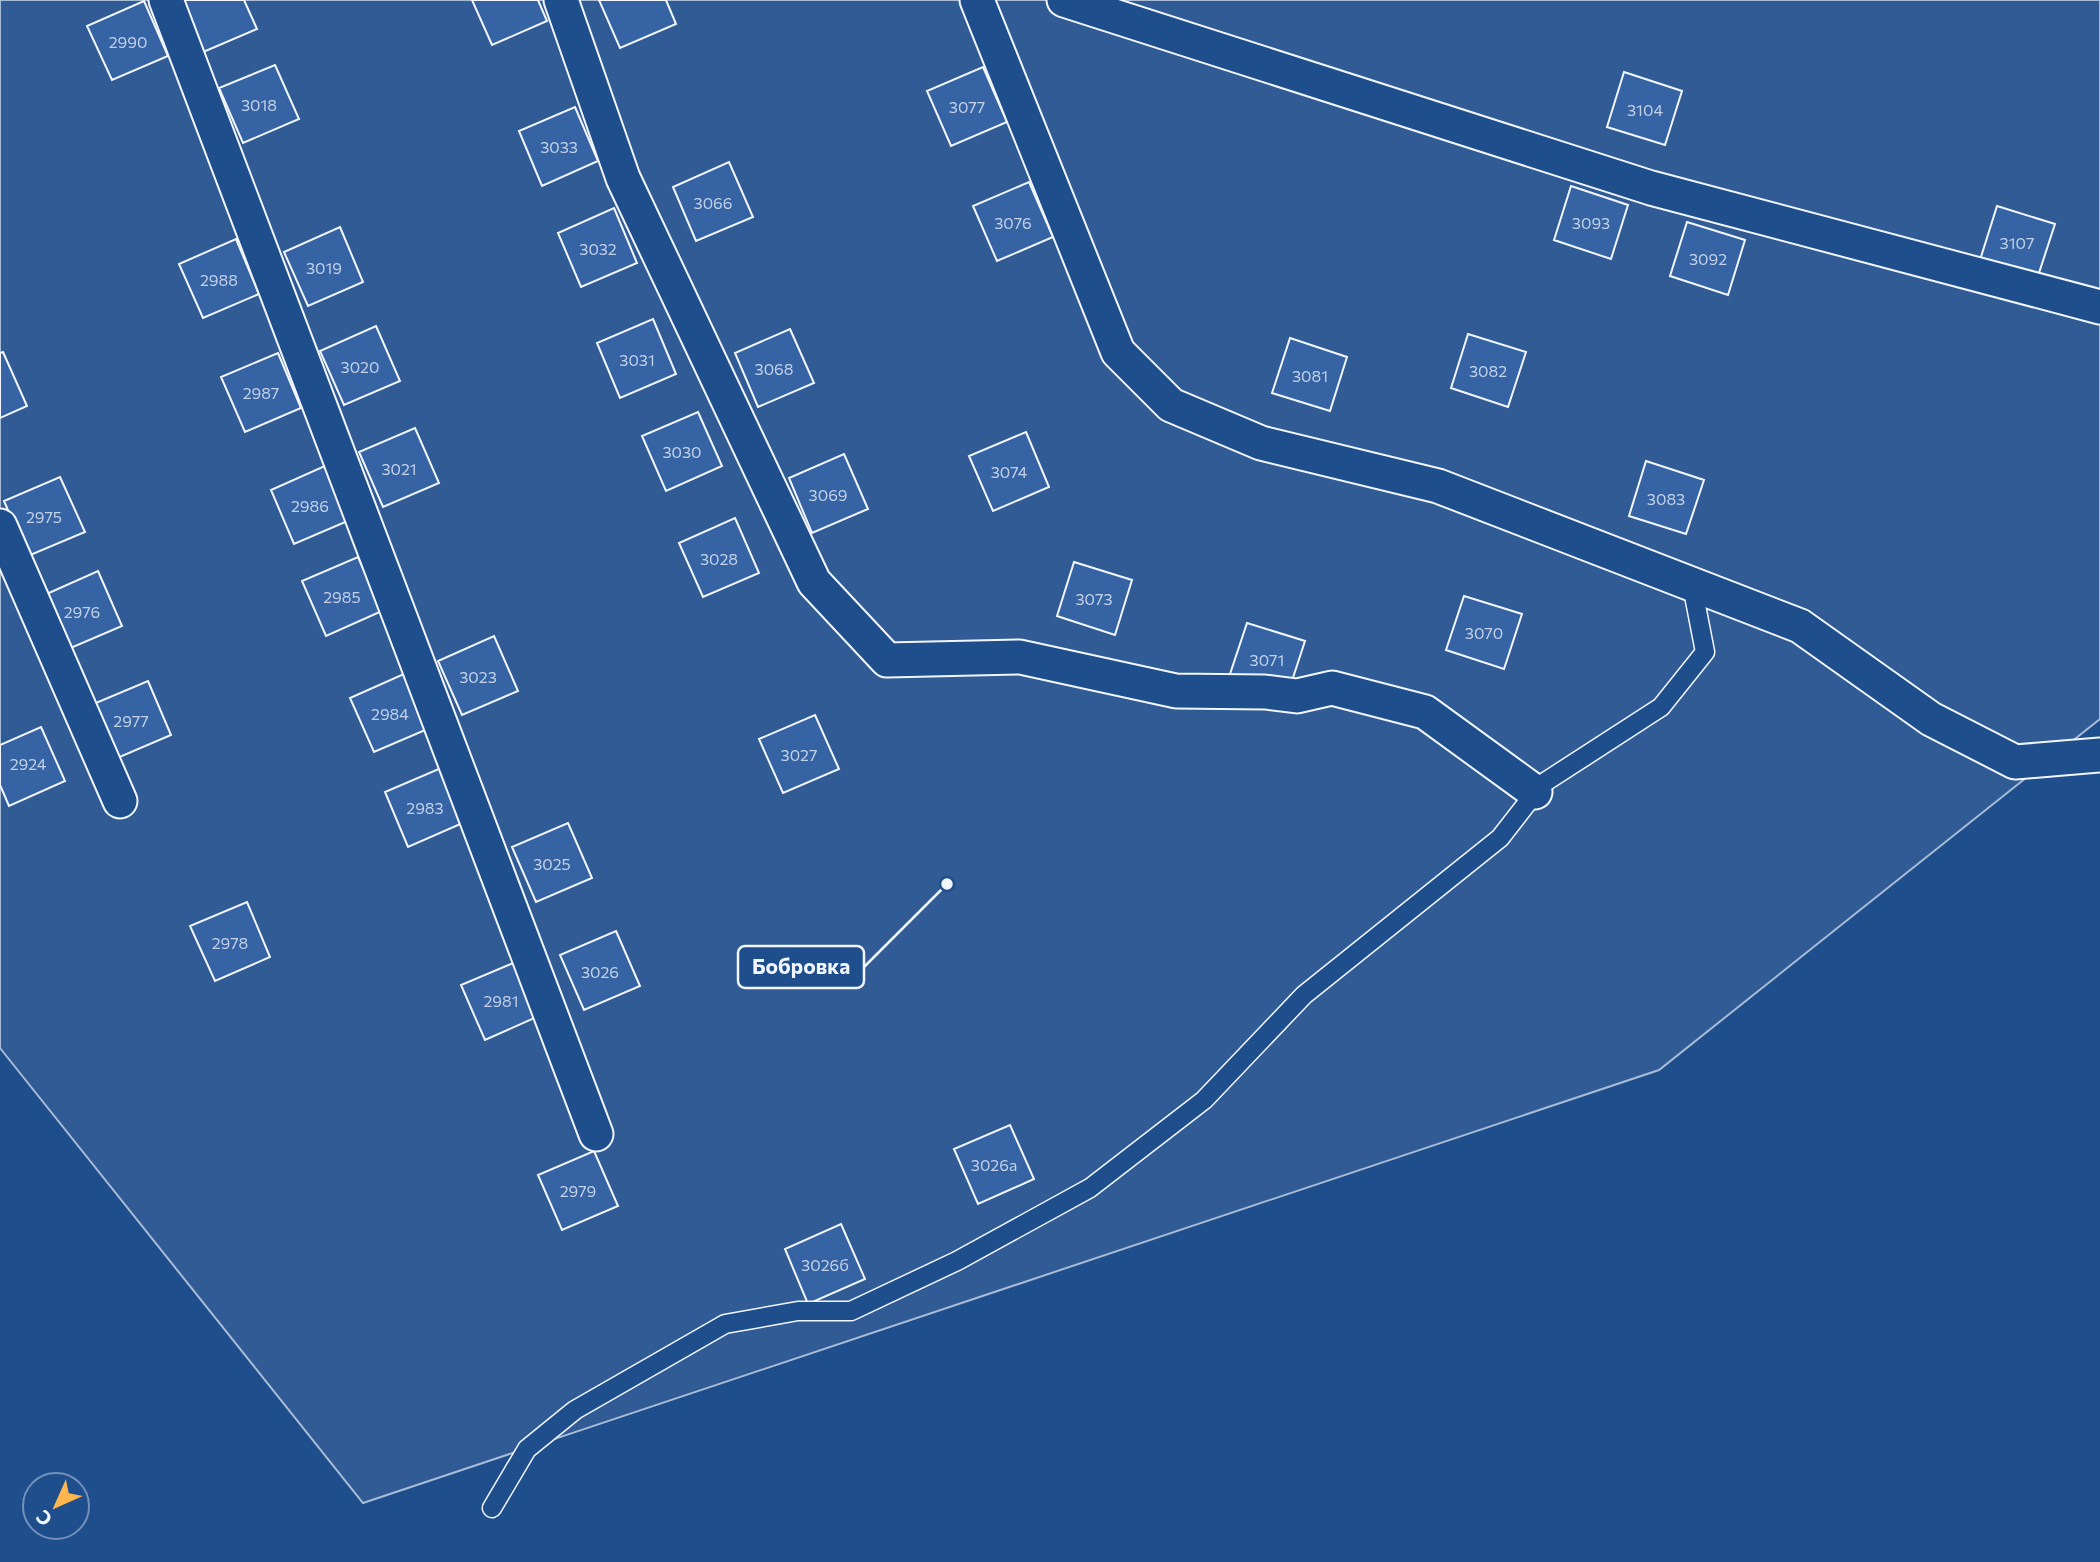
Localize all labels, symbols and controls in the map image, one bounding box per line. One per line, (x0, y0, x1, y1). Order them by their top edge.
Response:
house number: 2990 (109, 32, 147, 51)
house number: 3018 (241, 95, 277, 114)
house number: 3077 (949, 97, 985, 116)
house number: 3104 (1627, 100, 1663, 119)
house number: 3033 (540, 137, 578, 156)
house number: 3066 (694, 193, 733, 212)
house number: 3076 (994, 213, 1032, 232)
house number: 3093 (1572, 213, 1610, 232)
house number: 3107 (2000, 233, 2034, 252)
house number: 3032 (579, 239, 617, 258)
house number: 3092 (1689, 249, 1727, 268)
house number: 3019 (306, 258, 342, 277)
house number: 2988 (200, 270, 238, 289)
house number: 3031 (619, 350, 655, 369)
house number: 3020 (341, 357, 379, 376)
house number: 3068 (755, 359, 794, 378)
house number: 3082 (1469, 361, 1507, 380)
house number: 3081 (1292, 366, 1328, 385)
house number: 2987 (243, 383, 279, 402)
house number: 3030 (662, 442, 702, 461)
house number: 3021 (381, 459, 417, 478)
house number: 3074 (991, 462, 1028, 481)
house number: 3069 (809, 485, 847, 504)
house number: 3083 (1647, 489, 1685, 508)
house number: 2986 (291, 496, 329, 515)
house number: 2975 (26, 507, 62, 526)
house number: 3028 (700, 549, 738, 568)
house number: 2985 (323, 587, 361, 606)
house number: 3073 (1075, 589, 1113, 608)
house number: 2976 (64, 602, 100, 621)
house number: 3070 (1465, 623, 1503, 642)
house number: 3071 (1250, 650, 1284, 669)
house number: 3023 (459, 667, 497, 686)
house number: 2984 (371, 704, 409, 723)
house number: 2977 (113, 711, 149, 730)
house number: 3027 (781, 745, 817, 764)
house number: 2924 (10, 754, 47, 773)
house number: 2983 (406, 798, 444, 817)
house number: 3025 (533, 854, 571, 873)
house number: 2978 (212, 933, 248, 952)
callout: Бобровка (738, 946, 864, 988)
text: Бобровка (752, 953, 850, 978)
house number: 3026 (581, 962, 619, 981)
house number: 2981 (483, 991, 519, 1010)
house number: 3026а (971, 1155, 1017, 1174)
house number: 2979 (560, 1181, 596, 1200)
house number: 3026б (801, 1255, 849, 1274)
north arrow (21, 1471, 91, 1541)
text: С (31, 1506, 56, 1531)

